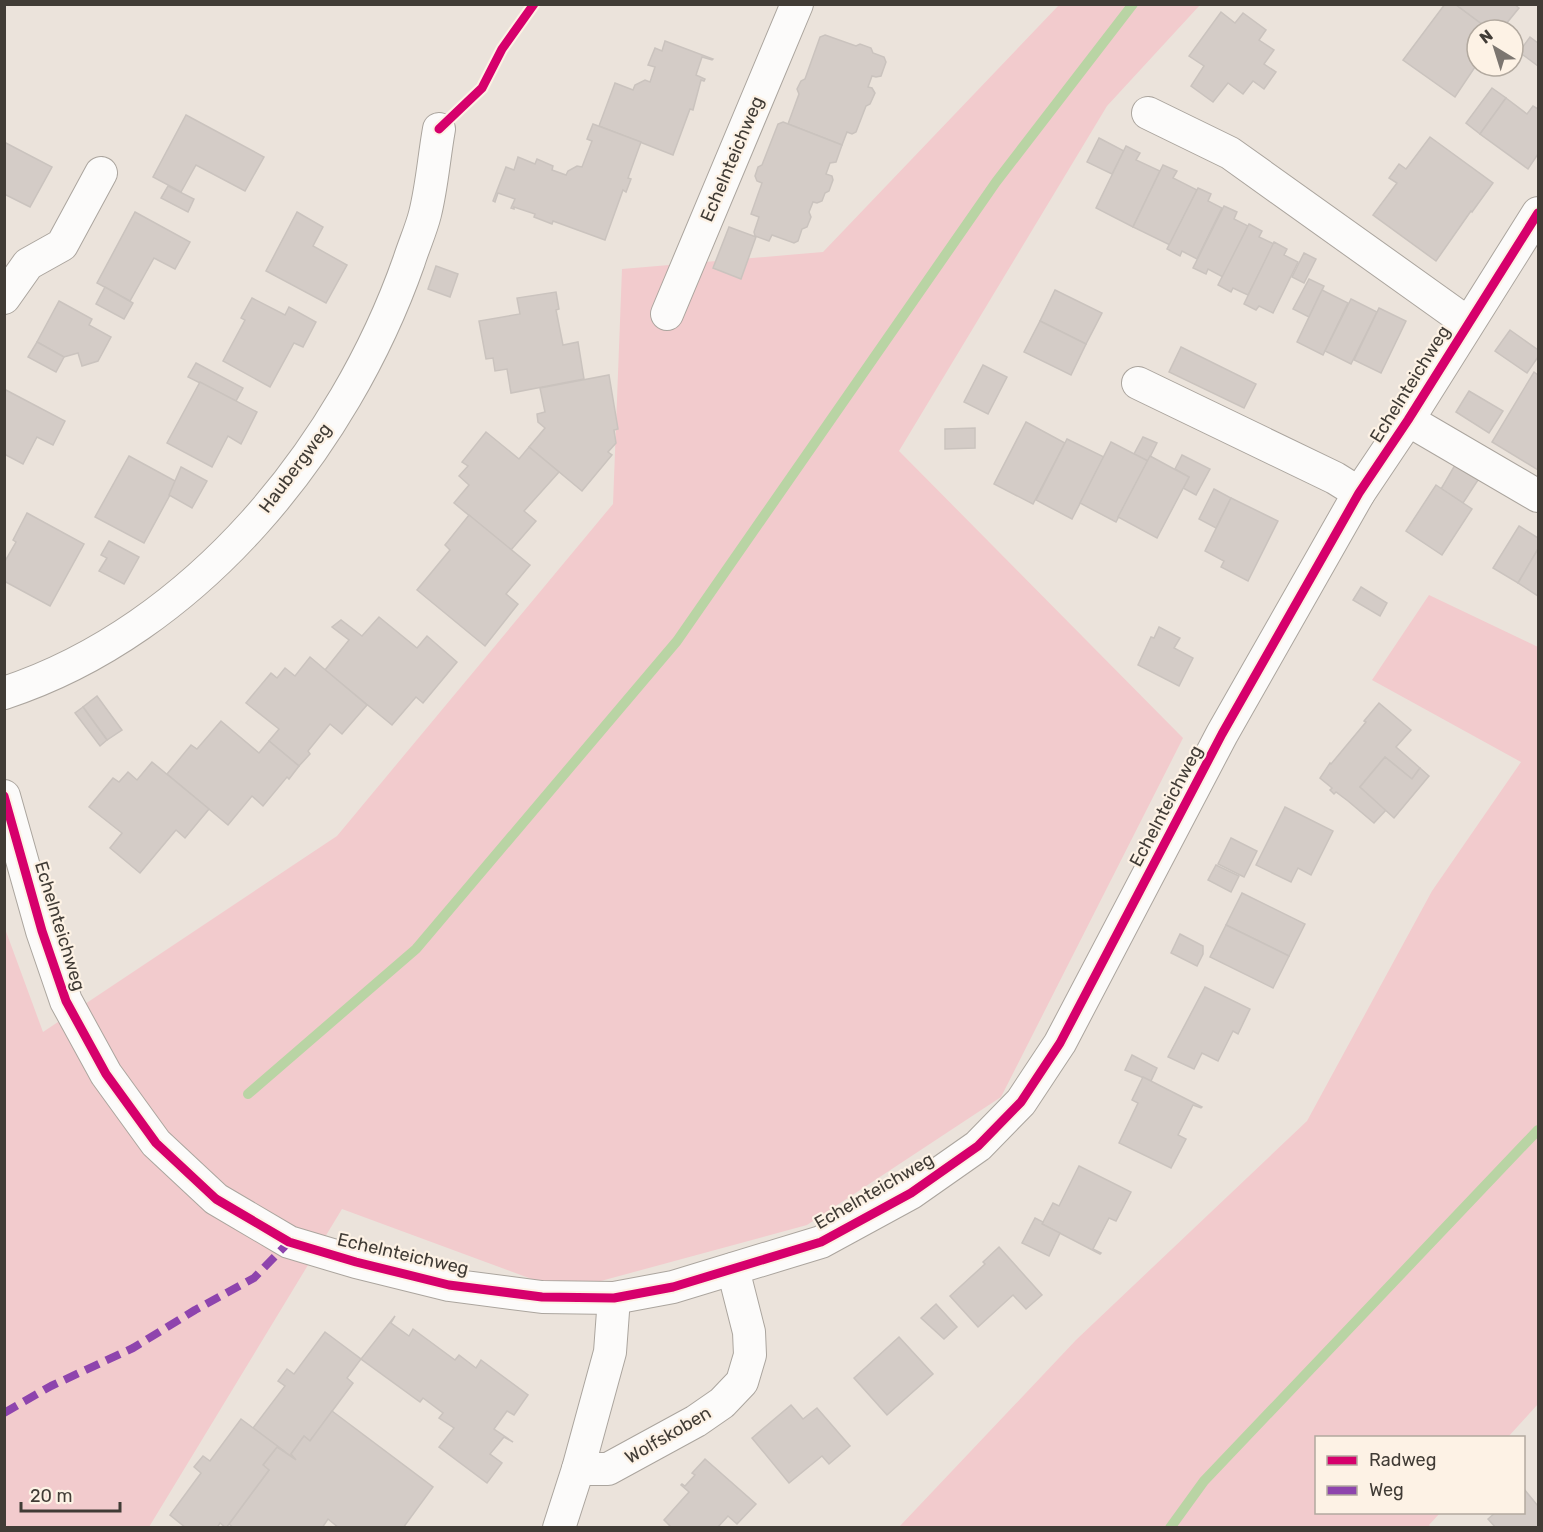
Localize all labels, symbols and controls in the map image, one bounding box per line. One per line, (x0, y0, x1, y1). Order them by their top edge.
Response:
north arrow (1465, 18, 1525, 78)
text: N (1476, 26, 1496, 48)
street label: Echelnteichweg (696, 93, 768, 225)
street label: Echelnteichweg (1365, 321, 1455, 447)
street label: Haubergweg (254, 419, 336, 517)
street label: Echelnteichweg (1125, 742, 1207, 870)
street label: Echelnteichweg (30, 859, 90, 993)
street label: Echelnteichweg (810, 1148, 938, 1234)
street label: Echelnteichweg (335, 1228, 471, 1280)
street label: Wolfskoben (621, 1402, 715, 1468)
legend (1315, 1436, 1525, 1514)
text: Radweg (1369, 1449, 1436, 1471)
scale bar (21, 1475, 120, 1513)
text: Weg (1369, 1479, 1404, 1501)
text: 20 m (30, 1485, 72, 1507)

